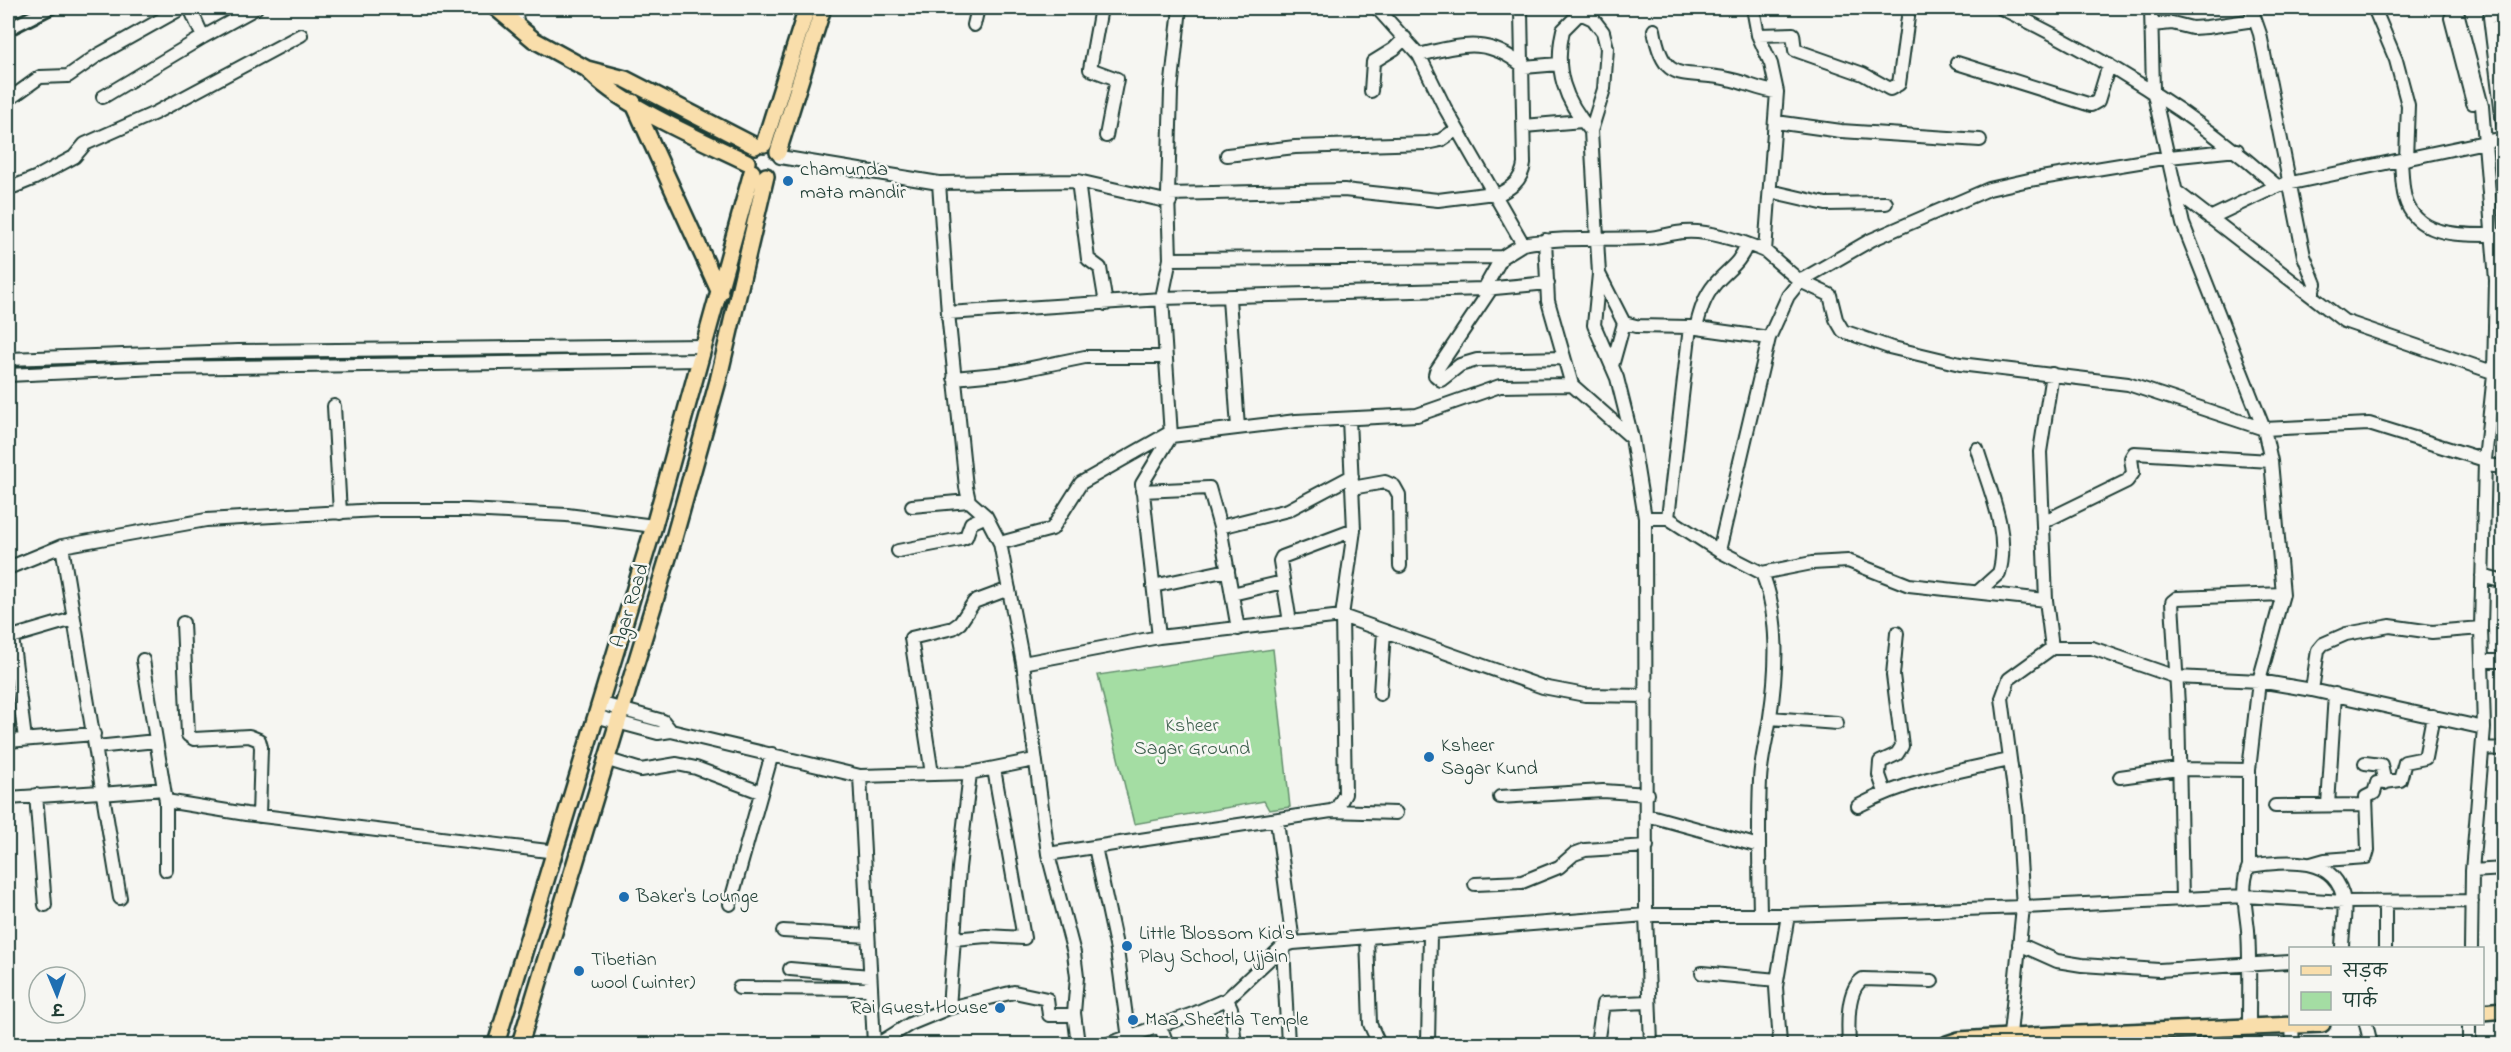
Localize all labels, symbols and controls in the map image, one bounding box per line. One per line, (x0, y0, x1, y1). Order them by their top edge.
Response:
place label: chamunda mata mandir (800, 156, 907, 208)
marker: chamunda mata mandir (781, 174, 795, 188)
street label: Agar Road (604, 560, 659, 652)
park label: Ksheer Sagar Ground (1134, 712, 1250, 765)
place label: Ksheer Sagar Kund (1441, 732, 1538, 785)
marker: Ksheer Sagar Kund (1422, 750, 1436, 764)
place label: Baker's Lounge (635, 883, 758, 913)
marker: Baker's Lounge (617, 890, 631, 904)
place label: Little Blossom Kid's Play School, Ujjain (1139, 920, 1295, 972)
marker: Little Blossom Kid's Play School, Ujjain (1120, 939, 1134, 953)
place label: Tibetian wool (winter) (591, 946, 695, 998)
legend (2289, 947, 2484, 1025)
text: सड़क (2342, 960, 2388, 986)
marker: Tibetian wool (winter) (572, 964, 586, 978)
north arrow (27, 965, 87, 1025)
text: पार्क (2342, 987, 2378, 1016)
place label: Rai Guest House (850, 994, 988, 1023)
text: उ (50, 996, 65, 1020)
marker: Rai Guest House (993, 1001, 1007, 1015)
place label: Maa Sheetla Temple (1145, 1006, 1308, 1035)
marker: Maa Sheetla Temple (1126, 1013, 1140, 1027)

